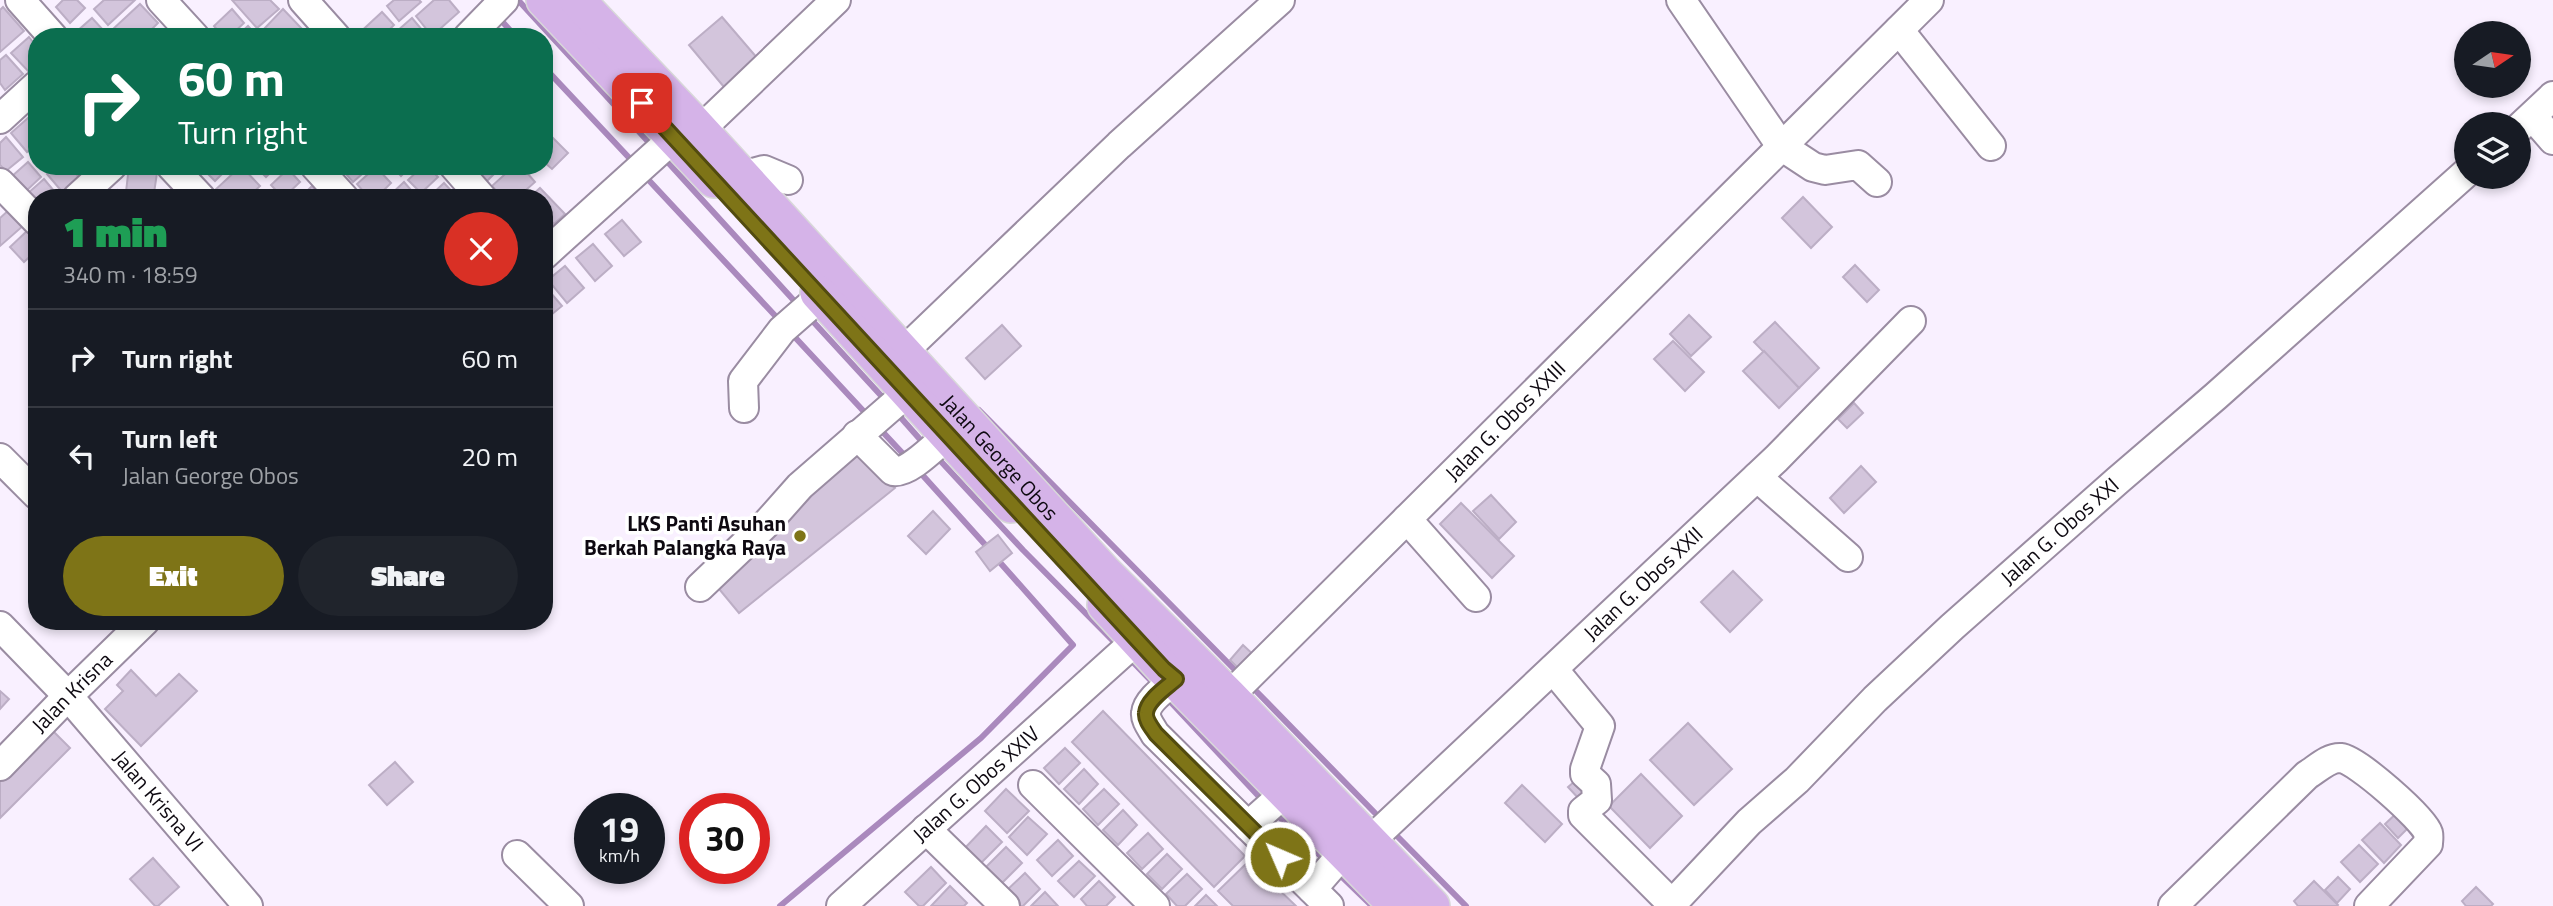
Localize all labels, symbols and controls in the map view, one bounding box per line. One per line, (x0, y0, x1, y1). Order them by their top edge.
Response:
north arrow (2454, 21, 2530, 98)
map controls (2454, 21, 2531, 189)
text: 60 m (178, 40, 285, 115)
icon: right (63, 56, 154, 147)
pin (612, 73, 672, 133)
icon: arrive (623, 84, 661, 122)
text: Turn right (178, 108, 307, 156)
button: layers (2454, 112, 2531, 189)
text: 1 min (63, 199, 167, 263)
button: close (444, 212, 518, 286)
text: 340 m · 18:59 (63, 257, 198, 292)
icon: right (63, 339, 101, 377)
text: Turn right (122, 339, 233, 378)
text: 60 m (461, 339, 518, 378)
street label: Jalan G. Obos XXIII (1437, 353, 1573, 488)
street label: Jalan George Obos (934, 387, 1067, 527)
text: Turn left (122, 419, 217, 458)
icon: left (63, 437, 101, 475)
text: 20 m (461, 437, 518, 476)
text: Jalan George Obos (122, 458, 299, 493)
street label: Jalan G. Obos XXI (1993, 469, 2126, 592)
place label: LKS Panti Asuhan Berkah Palangka Raya (584, 507, 786, 563)
street label: Jalan G. Obos XXII (1576, 519, 1710, 647)
marker: LKS Panti Asuhan Berkah Palangka Raya (792, 528, 808, 544)
button: Exit (63, 536, 284, 616)
button: Share (298, 536, 518, 616)
street label: Jalan Krisna (24, 644, 120, 740)
street label: Jalan G. Obos XXIV (905, 718, 1046, 849)
street label: Jalan Krisna VI (106, 742, 212, 858)
speed limit sign: 30 (679, 793, 770, 884)
text: 19 (600, 802, 639, 856)
position arrow (1243, 820, 1317, 894)
text: km/h (599, 842, 640, 869)

